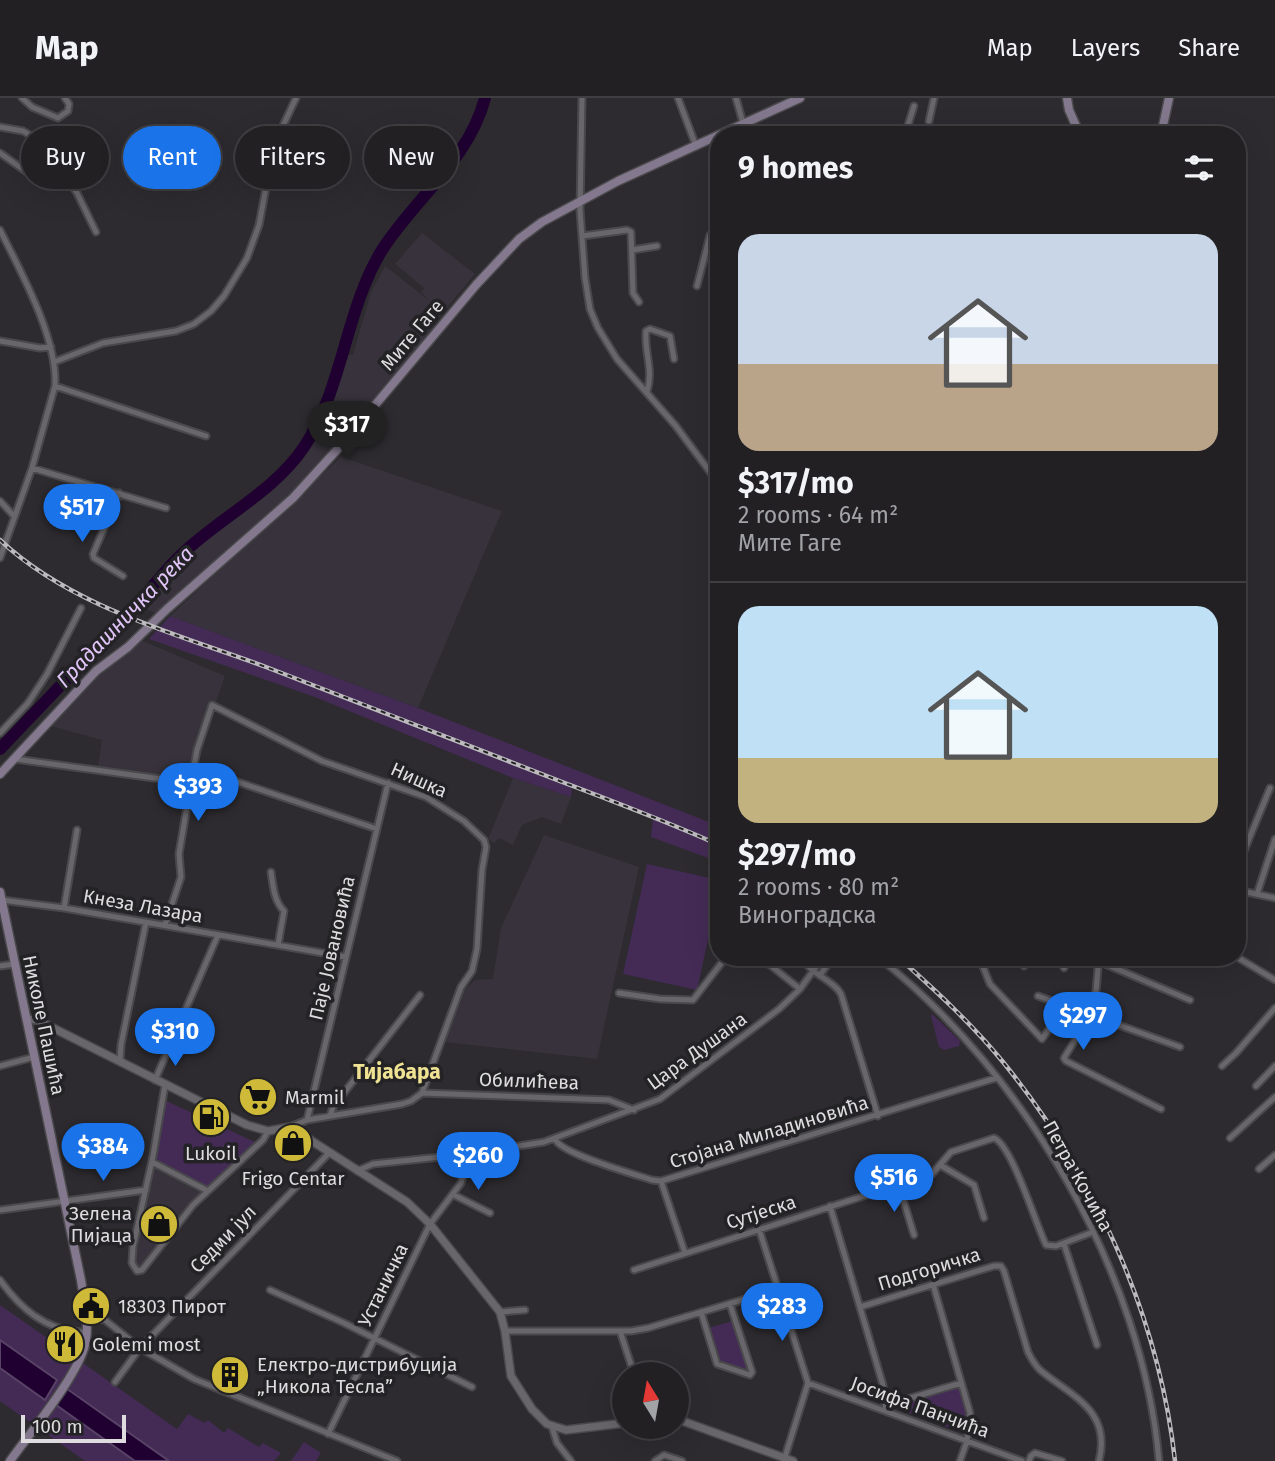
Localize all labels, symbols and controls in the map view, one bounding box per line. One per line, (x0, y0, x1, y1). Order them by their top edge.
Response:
text: Map (35, 28, 99, 68)
text: Map (987, 34, 1033, 62)
text: Layers (1071, 34, 1140, 62)
text: Share (1178, 34, 1240, 62)
chip: Buy (21, 126, 109, 189)
chip: Rent (123, 126, 221, 189)
chip: Filters (235, 126, 350, 189)
chip: New (364, 126, 458, 189)
icon: filters (1180, 149, 1218, 187)
text: 9 homes (738, 150, 853, 186)
icon: home (915, 280, 1041, 406)
street label: Мите Гаге (376, 295, 448, 375)
pin: $317 (306, 402, 388, 461)
text: $317 (324, 410, 370, 438)
text: $317/mo (738, 465, 854, 501)
pin: $517 (41, 484, 123, 544)
text: $517 (59, 493, 105, 521)
text: 2 rooms · 64 m² (738, 501, 898, 529)
text: Мите Гаге (738, 529, 842, 557)
water label: Градашничка река (51, 541, 199, 693)
icon: home (915, 652, 1041, 778)
street label: Нишка (387, 757, 451, 803)
pin: $393 (157, 764, 239, 823)
text: $393 (174, 772, 222, 800)
text: $297/mo (738, 837, 856, 873)
text: 2 rooms · 80 m² (738, 873, 899, 901)
street label: Паје Јовановића (304, 874, 360, 1022)
street label: Кнеза Лазара (81, 884, 205, 928)
text: Виноградска (738, 901, 877, 929)
street label: Николе Пашића (18, 953, 70, 1097)
pin: $297 (1042, 992, 1124, 1052)
text: $297 (1059, 1001, 1107, 1029)
street label: Цара Душана (643, 1007, 751, 1095)
pin: $310 (134, 1009, 216, 1068)
text: $310 (151, 1017, 199, 1045)
district label: Тијабара (353, 1059, 441, 1085)
street label: Обилићева (478, 1068, 580, 1094)
supermarket icon: Marmil (237, 1076, 279, 1118)
place label: Marmil (285, 1086, 345, 1109)
street label: Стојана Миладиновића (667, 1091, 871, 1173)
fuel station icon: Lukoil (190, 1096, 232, 1138)
street label: Петра Кочића (1038, 1117, 1118, 1235)
shop icon: Frigo Centar (272, 1122, 314, 1164)
pin: $384 (62, 1124, 144, 1183)
text: $384 (78, 1132, 128, 1160)
pin: $260 (437, 1132, 519, 1192)
text: $260 (453, 1141, 503, 1169)
place label: Lukoil (185, 1142, 237, 1165)
pin: $516 (853, 1154, 935, 1214)
text: $516 (870, 1163, 918, 1191)
place label: Frigo Centar (241, 1167, 345, 1190)
street label: Сутјеска (723, 1190, 799, 1234)
street label: Седми јул (185, 1200, 261, 1278)
place label: Зелена Пијаца (69, 1202, 132, 1247)
shop icon: Зелена Пијаца (138, 1203, 180, 1245)
street label: Устаничка (353, 1240, 413, 1330)
street label: Подгоричка (875, 1242, 983, 1296)
pin: $283 (741, 1284, 823, 1343)
public building icon: 18303 Пирот (70, 1285, 112, 1327)
text: $283 (757, 1292, 807, 1320)
place label: 18303 Пирот (118, 1295, 226, 1318)
restaurant icon: Golemi most (44, 1323, 86, 1365)
place label: Golemi most (92, 1333, 201, 1356)
place label: Електро-дистрибуција „Никола Тесла” (257, 1353, 457, 1398)
building icon: Електро-дистрибуција „Никола Тесла” (209, 1354, 251, 1396)
north arrow (612, 1362, 690, 1438)
map controls (612, 1362, 689, 1439)
street label: Јосифа Панчића (847, 1371, 993, 1443)
scale bar (21, 1412, 126, 1444)
text: 100 m (32, 1415, 83, 1438)

